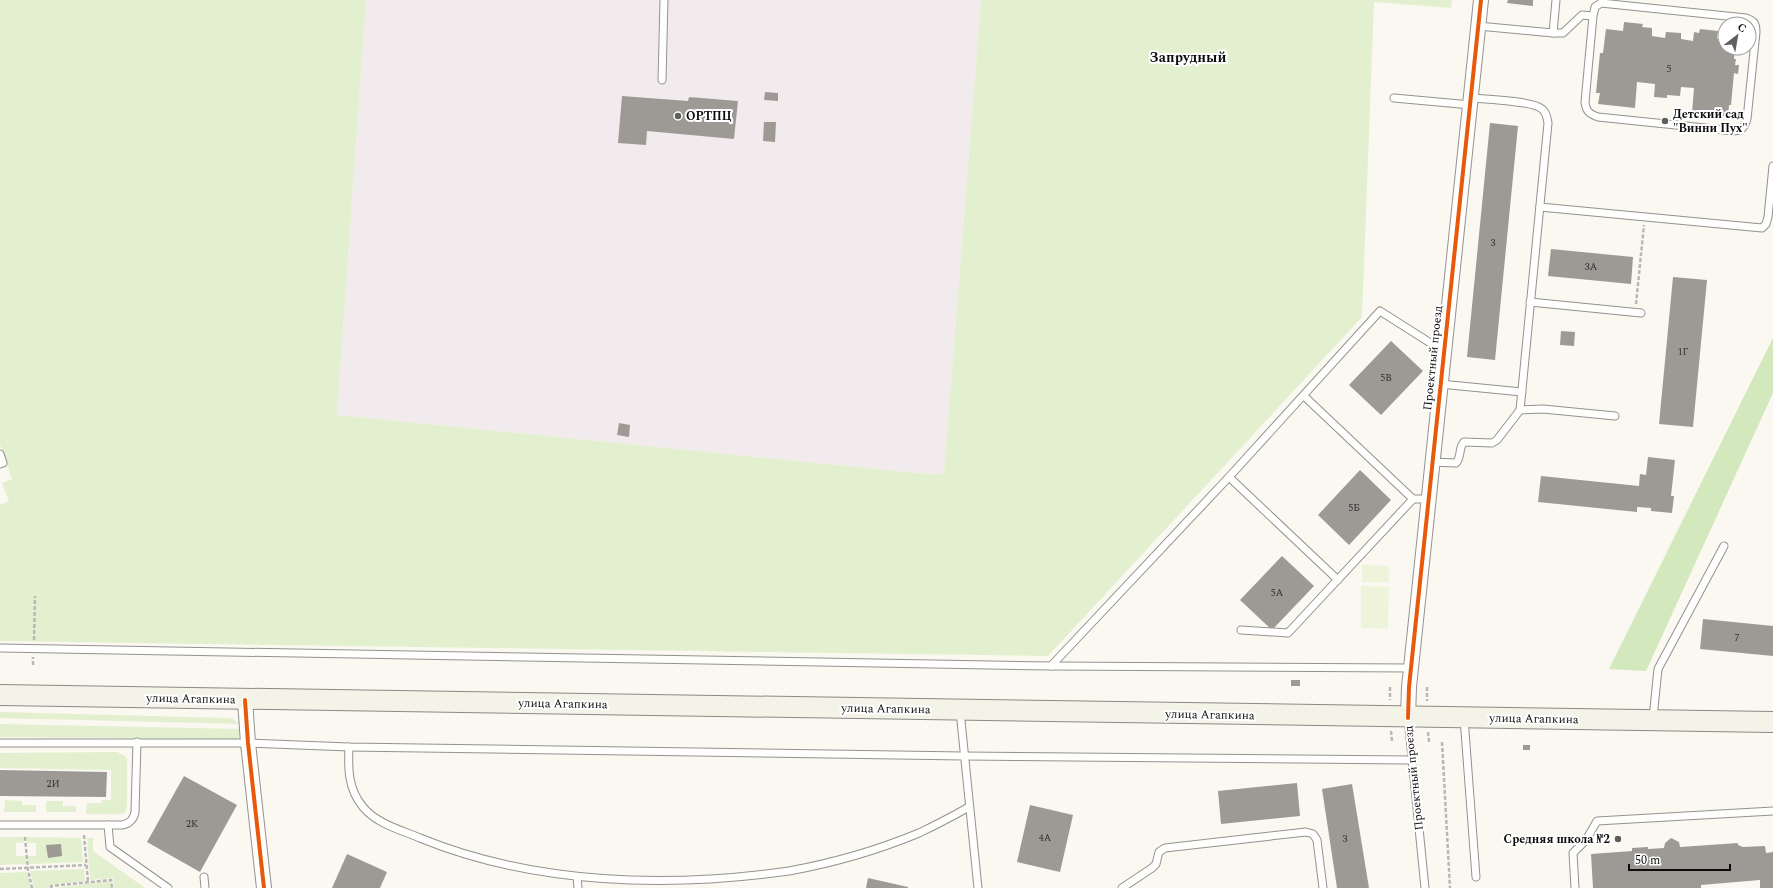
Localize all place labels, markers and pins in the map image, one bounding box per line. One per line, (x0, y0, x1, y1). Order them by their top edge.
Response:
place label: Детский сад "Винни Пух" (1673, 105, 1748, 138)
place label: ОРТПЦ (686, 107, 732, 126)
marker: ОРТПЦ (673, 111, 683, 121)
marker: Детский сад "Винни Пух" (1660, 116, 1670, 126)
place label: Средняя школа №2 (1504, 830, 1610, 849)
marker: Средняя школа №2 (1613, 834, 1623, 844)

